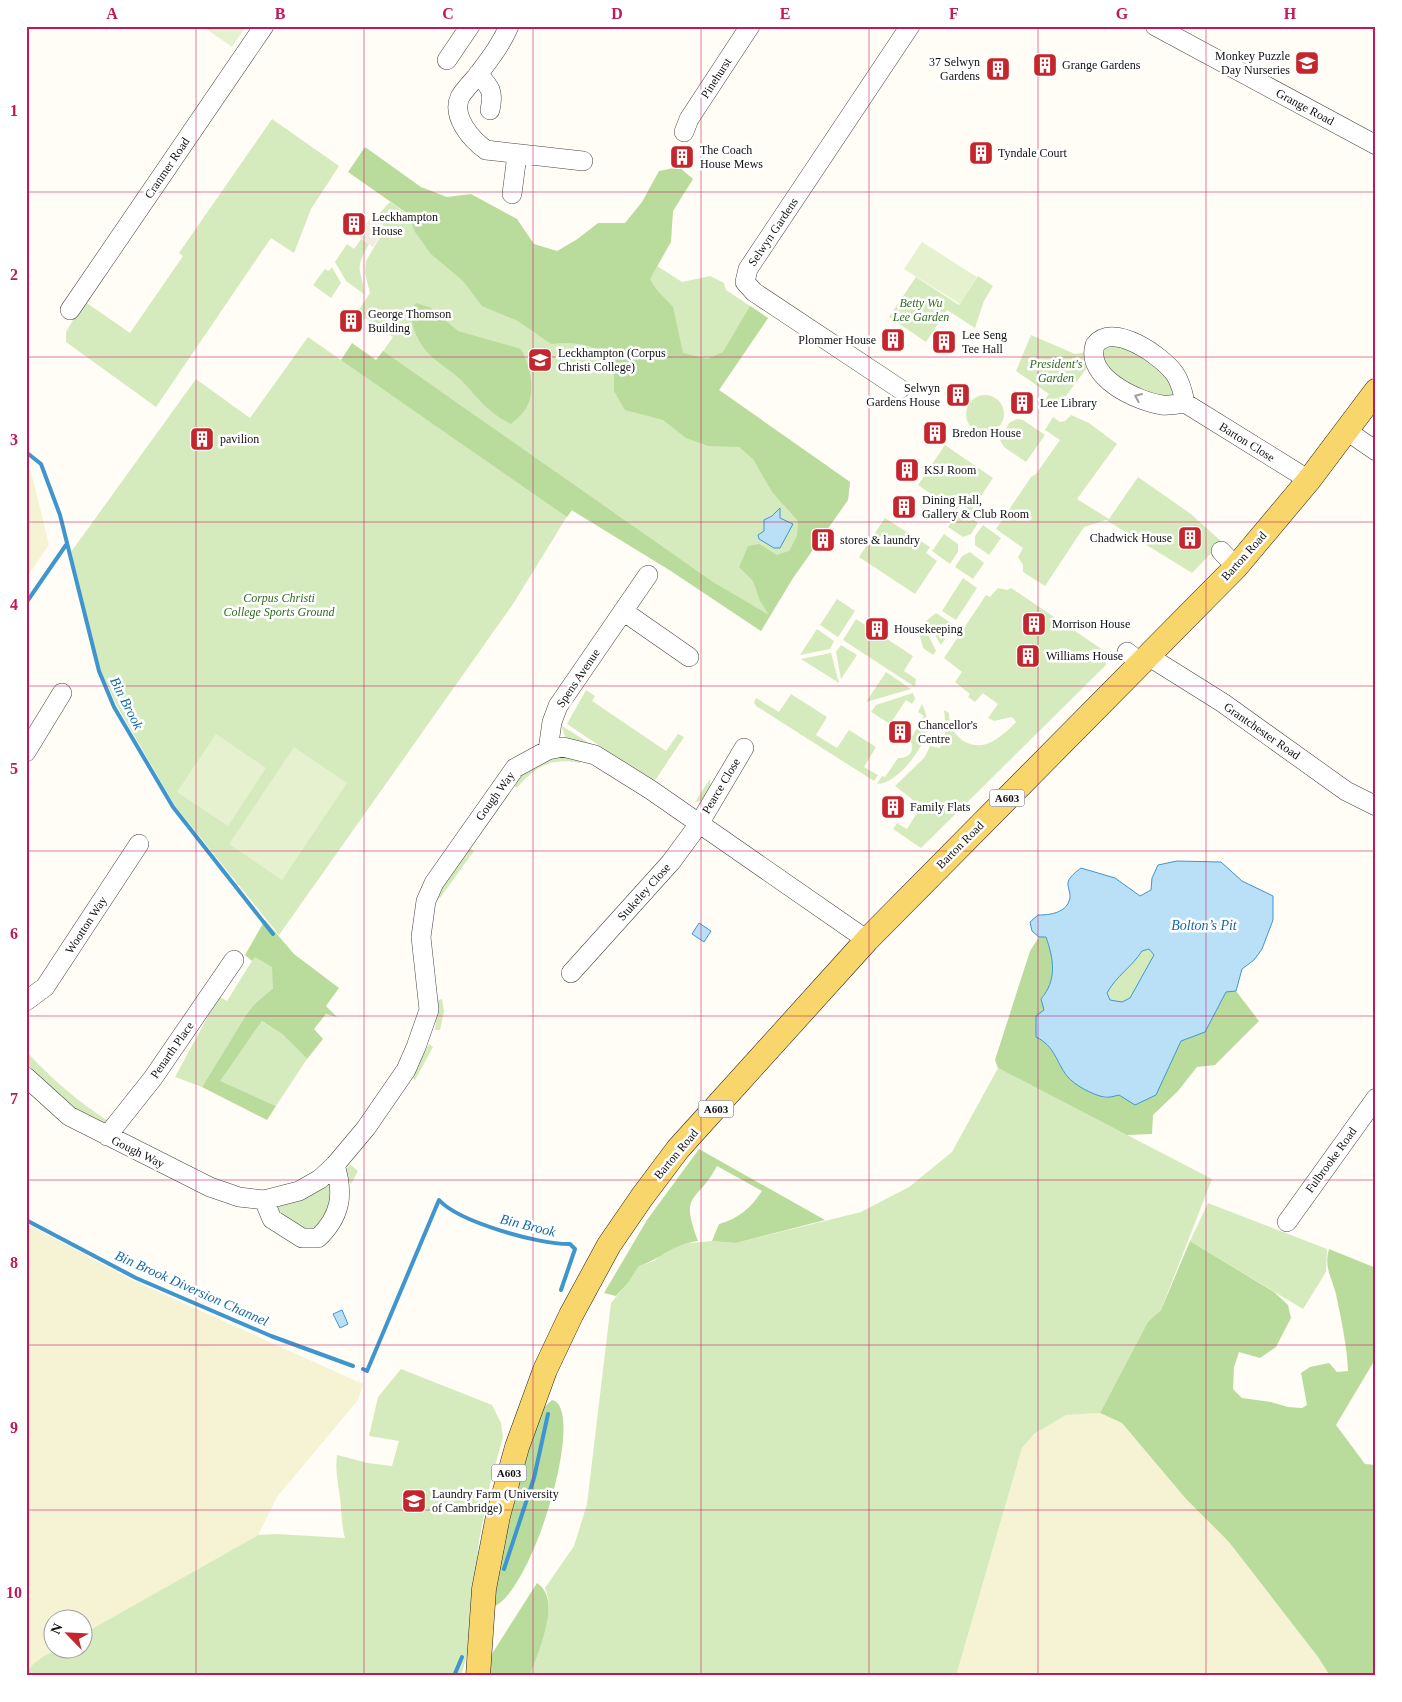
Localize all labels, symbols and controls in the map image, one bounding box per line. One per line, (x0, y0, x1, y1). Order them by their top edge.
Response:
text: A (106, 5, 118, 22)
text: B (275, 5, 286, 22)
text: C (442, 5, 454, 22)
text: D (611, 5, 623, 22)
text: E (780, 5, 790, 22)
text: F (949, 5, 959, 22)
text: G (1116, 5, 1129, 22)
text: H (1284, 5, 1297, 22)
place label: Monkey Puzzle Day Nurseries (1215, 49, 1290, 77)
school or university icon: Monkey Puzzle Day Nurseries (1294, 50, 1320, 76)
building icon: Grange Gardens (1032, 52, 1058, 78)
street label: Pinehurst (698, 55, 735, 101)
place label: 37 Selwyn Gardens (929, 55, 980, 83)
building icon: 37 Selwyn Gardens (985, 56, 1011, 82)
place label: Grange Gardens (1062, 58, 1141, 72)
street label: Grange Road (1274, 86, 1336, 128)
text: 1 (10, 102, 18, 119)
street label: Cranmer Road (142, 135, 192, 201)
building icon: Tyndale Court (968, 140, 994, 166)
place label: The Coach House Mews (700, 143, 763, 171)
building icon: The Coach House Mews (669, 144, 695, 170)
place label: Tyndale Court (998, 146, 1067, 160)
street label: Selwyn Gardens (745, 195, 801, 269)
place label: Leckhampton House (372, 210, 438, 238)
building icon: Leckhampton House (341, 211, 367, 237)
text: 2 (10, 266, 18, 283)
park label: Betty Wu Lee Garden (892, 296, 949, 324)
place label: George Thomson Building (368, 307, 451, 335)
building icon: George Thomson Building (338, 308, 364, 334)
building icon: Plommer House (880, 327, 906, 353)
place label: Lee Seng Tee Hall (962, 328, 1007, 356)
building icon: Lee Seng Tee Hall (931, 329, 957, 355)
place label: Plommer House (798, 333, 876, 347)
place label: Leckhampton (Corpus Christi College) (558, 346, 666, 374)
school or university icon: Leckhampton (Corpus Christi College) (527, 347, 553, 373)
park label: President's Garden (1029, 357, 1083, 385)
place label: Selwyn Gardens House (866, 381, 940, 409)
building icon: Selwyn Gardens House (945, 382, 971, 408)
building icon: Lee Library (1009, 390, 1035, 416)
one-way arrow (1134, 392, 1143, 403)
place label: Lee Library (1040, 396, 1097, 410)
street label: Barton Close (1217, 419, 1277, 465)
building icon: Bredon House (922, 420, 948, 446)
building icon: pavilion (189, 426, 215, 452)
place label: Bredon House (952, 426, 1021, 440)
text: 3 (10, 431, 18, 448)
place label: pavilion (220, 432, 259, 446)
building icon: KSJ Room (894, 457, 920, 483)
place label: KSJ Room (924, 463, 977, 477)
place label: Dining Hall, Gallery & Club Room (922, 493, 1030, 521)
building icon: Dining Hall, Gallery & Club Room (891, 494, 917, 520)
building icon: Chadwick House (1177, 525, 1203, 551)
building icon: stores & laundry (810, 527, 836, 553)
street label: Barton Road (1218, 529, 1270, 583)
place label: Chadwick House (1090, 531, 1172, 545)
place label: stores & laundry (840, 533, 920, 547)
park label: Corpus Christi College Sports Ground (224, 591, 335, 619)
text: 4 (10, 596, 18, 613)
building icon: Morrison House (1021, 611, 1047, 637)
building icon: Housekeeping (864, 616, 890, 642)
place label: Morrison House (1052, 617, 1130, 631)
place label: Housekeeping (894, 622, 963, 636)
building icon: Williams House (1015, 643, 1041, 669)
street label: Spens Avenue (553, 646, 603, 710)
place label: Williams House (1046, 649, 1123, 663)
water label: Bin Brook (107, 675, 146, 733)
street label: Grantchester Road (1221, 700, 1303, 762)
place label: Chancellor's Centre (918, 718, 978, 746)
building icon: Chancellor's Centre (887, 719, 913, 745)
street label: Pearce Close (699, 756, 743, 816)
text: 5 (10, 760, 18, 777)
street label: Gough Way (473, 769, 517, 823)
road number: A603 (990, 790, 1024, 806)
building icon: Family Flats (880, 794, 906, 820)
place label: Family Flats (910, 800, 971, 814)
street label: Barton Road (933, 818, 987, 872)
street label: Stukeley Close (615, 860, 673, 924)
street label: Wootton Way (62, 894, 110, 956)
water label: Bolton’s Pit (1171, 918, 1238, 933)
text: 6 (10, 925, 18, 942)
street label: Penarth Place (147, 1019, 197, 1081)
text: 7 (10, 1090, 18, 1107)
road number: A603 (698, 1100, 734, 1118)
street label: Fulbrooke Road (1303, 1124, 1359, 1196)
street label: Barton Road (651, 1126, 701, 1182)
street label: Gough Way (109, 1133, 167, 1171)
water label: Bin Brook (499, 1211, 558, 1240)
water label: Bin Brook Diversion Channel (113, 1248, 271, 1329)
text: 8 (10, 1254, 18, 1271)
text: 9 (10, 1419, 18, 1436)
road number: A603 (492, 1465, 526, 1482)
place label: Laundry Farm (University of Cambridge) (432, 1487, 559, 1515)
school or university icon: Laundry Farm (University of Cambridge) (401, 1488, 427, 1514)
text: 10 (6, 1584, 22, 1601)
north arrow (42, 1610, 92, 1660)
text: N (48, 1621, 65, 1637)

